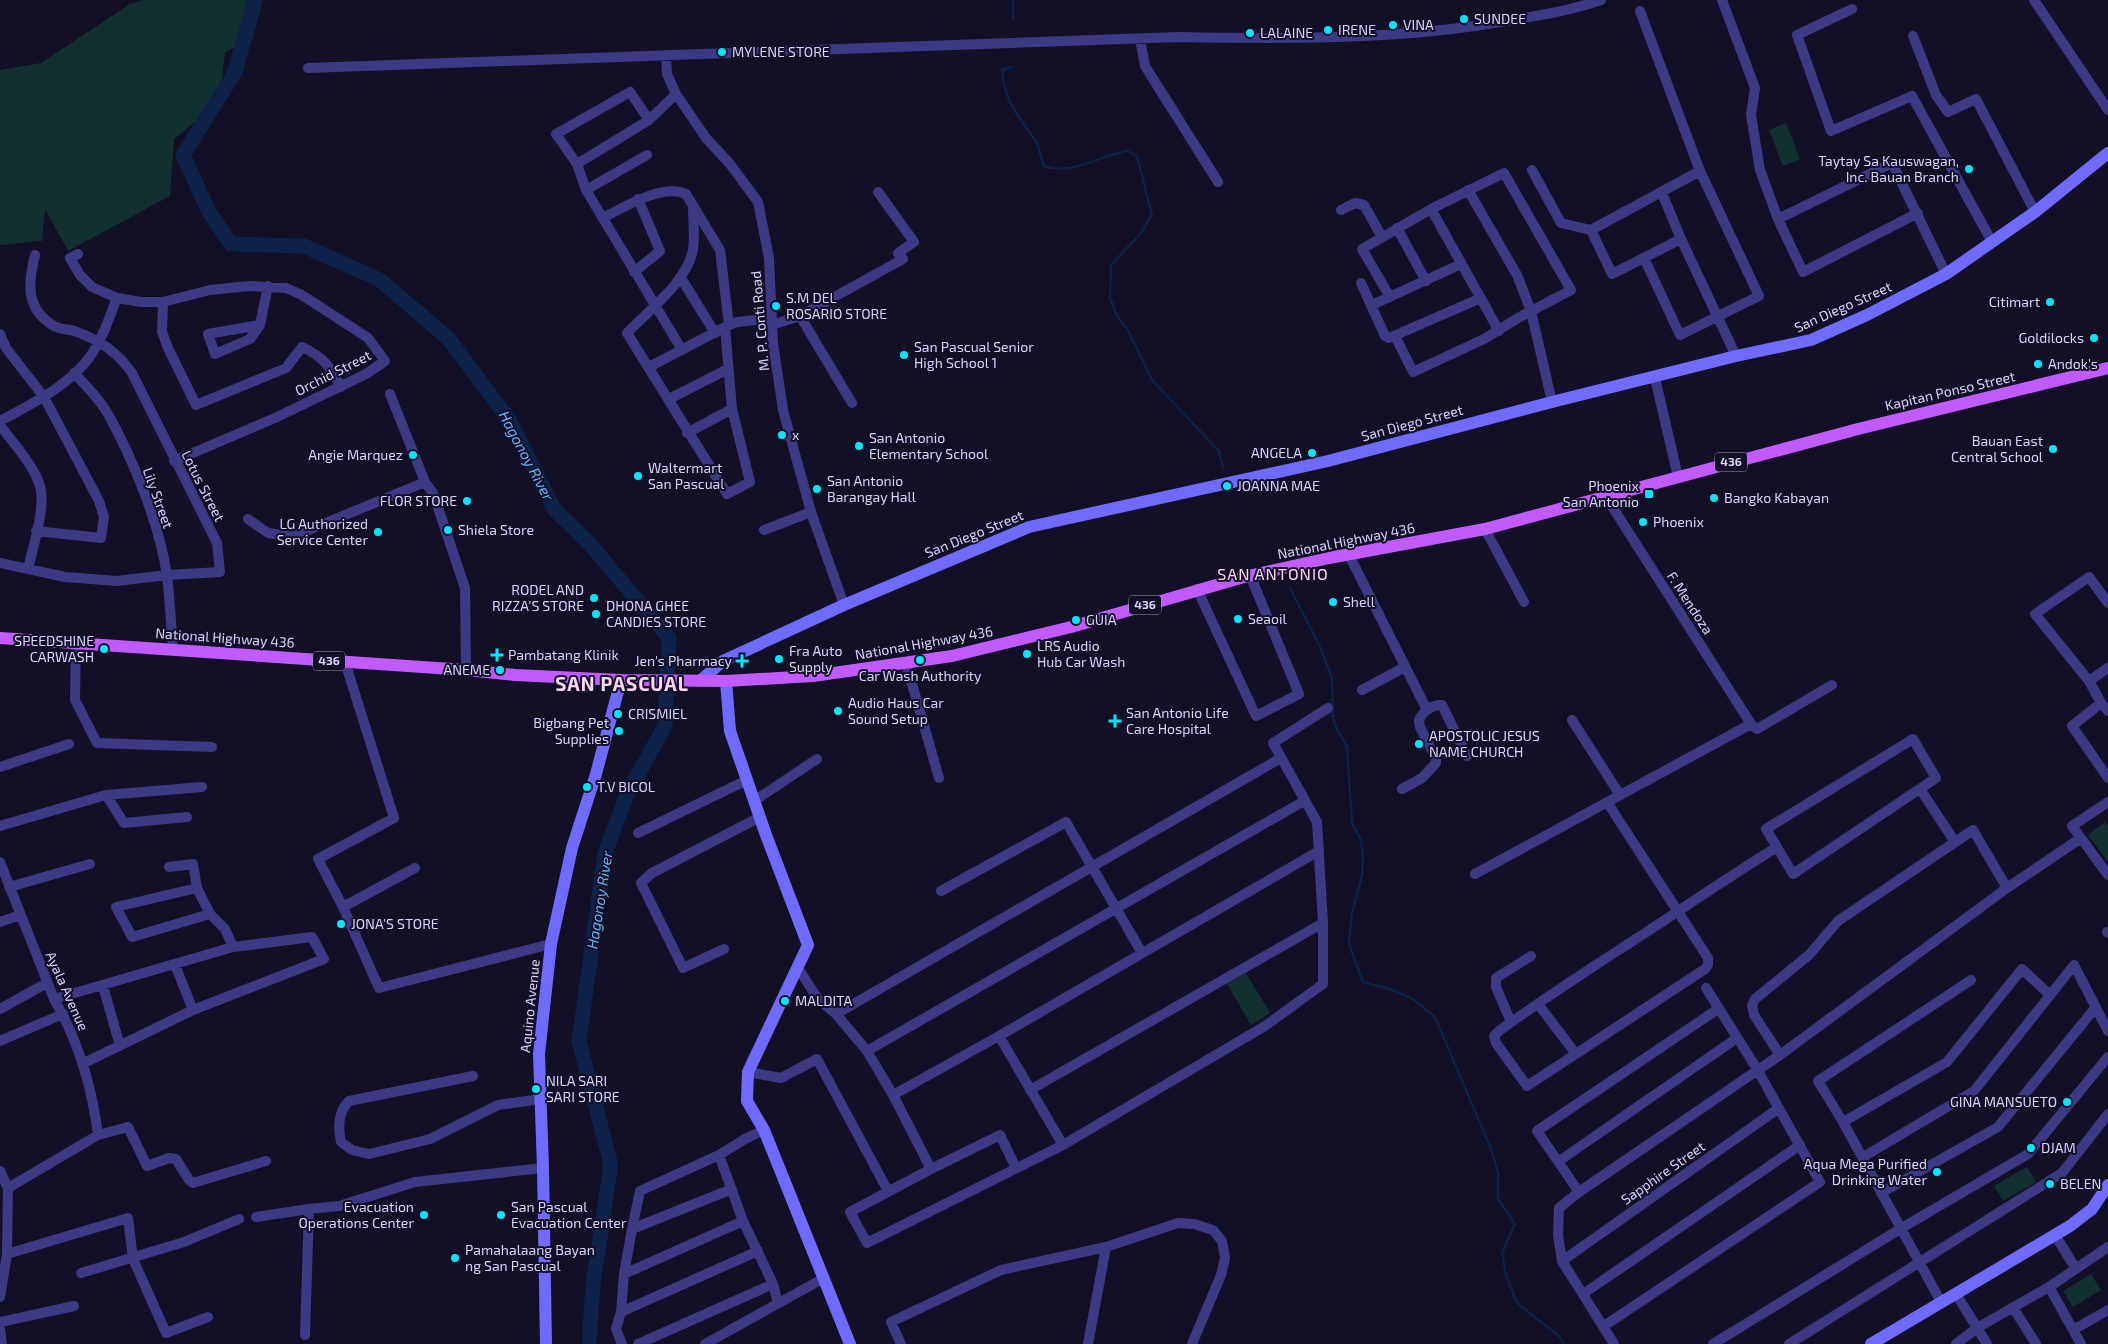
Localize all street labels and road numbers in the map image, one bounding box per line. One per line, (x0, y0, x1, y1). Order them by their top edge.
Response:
street label: M. P. Conti Road (747, 270, 772, 372)
street label: San Diego Street (1791, 277, 1894, 336)
street label: Orchid Street (292, 346, 374, 399)
street label: Kapitan Ponso Street (1883, 367, 2017, 414)
street label: San Diego Street (1359, 401, 1465, 444)
street label: Lotus Street (178, 447, 229, 524)
road number: 436 (1715, 452, 1747, 472)
street label: Lily Street (140, 465, 177, 531)
street label: San Diego Street (922, 506, 1026, 561)
street label: National Highway 436 (1276, 519, 1416, 562)
street label: F. Mendoza (1664, 568, 1717, 637)
road number: 436 (1129, 596, 1161, 614)
street label: National Highway 436 (854, 622, 994, 663)
street label: National Highway 436 (155, 624, 295, 651)
road number: 436 (313, 651, 345, 670)
street label: Ayala Avenue (42, 949, 93, 1033)
street label: Aquino Avenue (516, 958, 543, 1054)
street label: Sapphire Street (1618, 1137, 1708, 1208)

